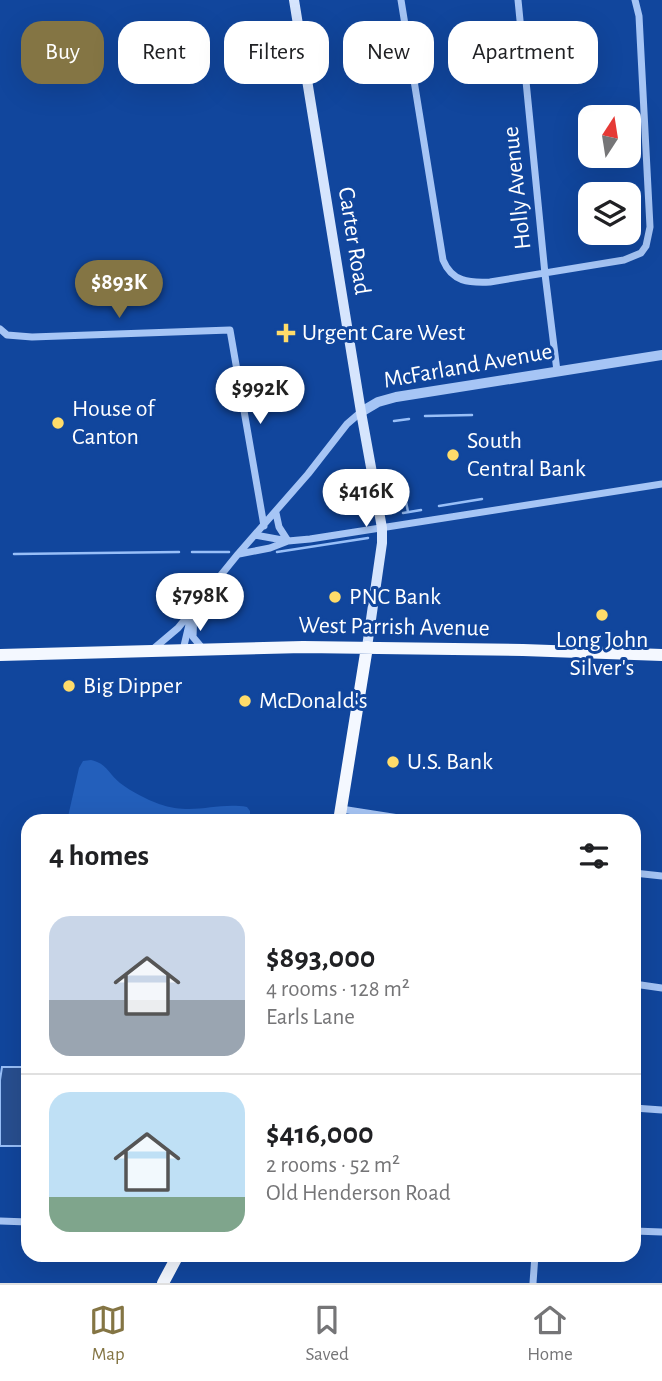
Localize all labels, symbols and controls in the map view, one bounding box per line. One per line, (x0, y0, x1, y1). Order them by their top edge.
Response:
chip: Buy (21, 21, 104, 84)
chip: Rent (118, 21, 210, 84)
chip: Filters (224, 21, 329, 84)
chip: New (343, 21, 434, 84)
chip: Apartment (448, 21, 598, 84)
north arrow (578, 105, 640, 168)
map controls (578, 105, 641, 245)
street label: Holly Avenue (499, 125, 535, 251)
button: layers (578, 182, 641, 245)
street label: Carter Road (334, 185, 374, 297)
pin: $893K (70, 260, 168, 320)
text: $893K (91, 271, 147, 294)
place label: Urgent Care West (302, 321, 465, 345)
marker: Urgent Care West (276, 323, 296, 343)
street label: McFarland Avenue (382, 339, 554, 393)
pin: $992K (211, 366, 309, 426)
text: $992K (232, 377, 288, 400)
place label: House of Canton (72, 397, 156, 449)
marker: House of Canton (50, 415, 66, 431)
place label: South Central Bank (467, 429, 586, 481)
marker: South Central Bank (445, 447, 461, 463)
pin: $416K (317, 470, 415, 529)
text: $416K (339, 480, 393, 503)
pin: $798K (151, 574, 249, 633)
text: $798K (172, 584, 228, 607)
place label: PNC Bank (349, 585, 441, 609)
marker: PNC Bank (327, 589, 343, 605)
marker: Long John Silver's (594, 607, 610, 623)
street label: West Parrish Avenue (298, 613, 490, 641)
place label: Long John Silver's (556, 628, 648, 680)
place label: Big Dipper (83, 674, 182, 698)
marker: Big Dipper (61, 678, 77, 694)
place label: McDonald's (259, 689, 368, 713)
marker: McDonald's (237, 693, 253, 709)
place label: U.S. Bank (407, 750, 493, 774)
marker: U.S. Bank (385, 754, 401, 770)
icon: filters (575, 837, 613, 875)
text: 4 homes (49, 841, 149, 871)
text: $893,000 (266, 943, 375, 973)
icon: home (105, 944, 189, 1028)
text: 4 rooms · 128 m² (266, 978, 410, 1001)
text: Earls Lane (266, 1006, 355, 1029)
text: $416,000 (266, 1119, 374, 1149)
icon: home (105, 1120, 189, 1204)
text: 2 rooms · 52 m² (266, 1154, 400, 1177)
text: Old Henderson Road (266, 1182, 451, 1205)
tab: Map (89, 1301, 127, 1366)
tab: Saved (305, 1301, 349, 1366)
tab: Home (527, 1301, 573, 1366)

